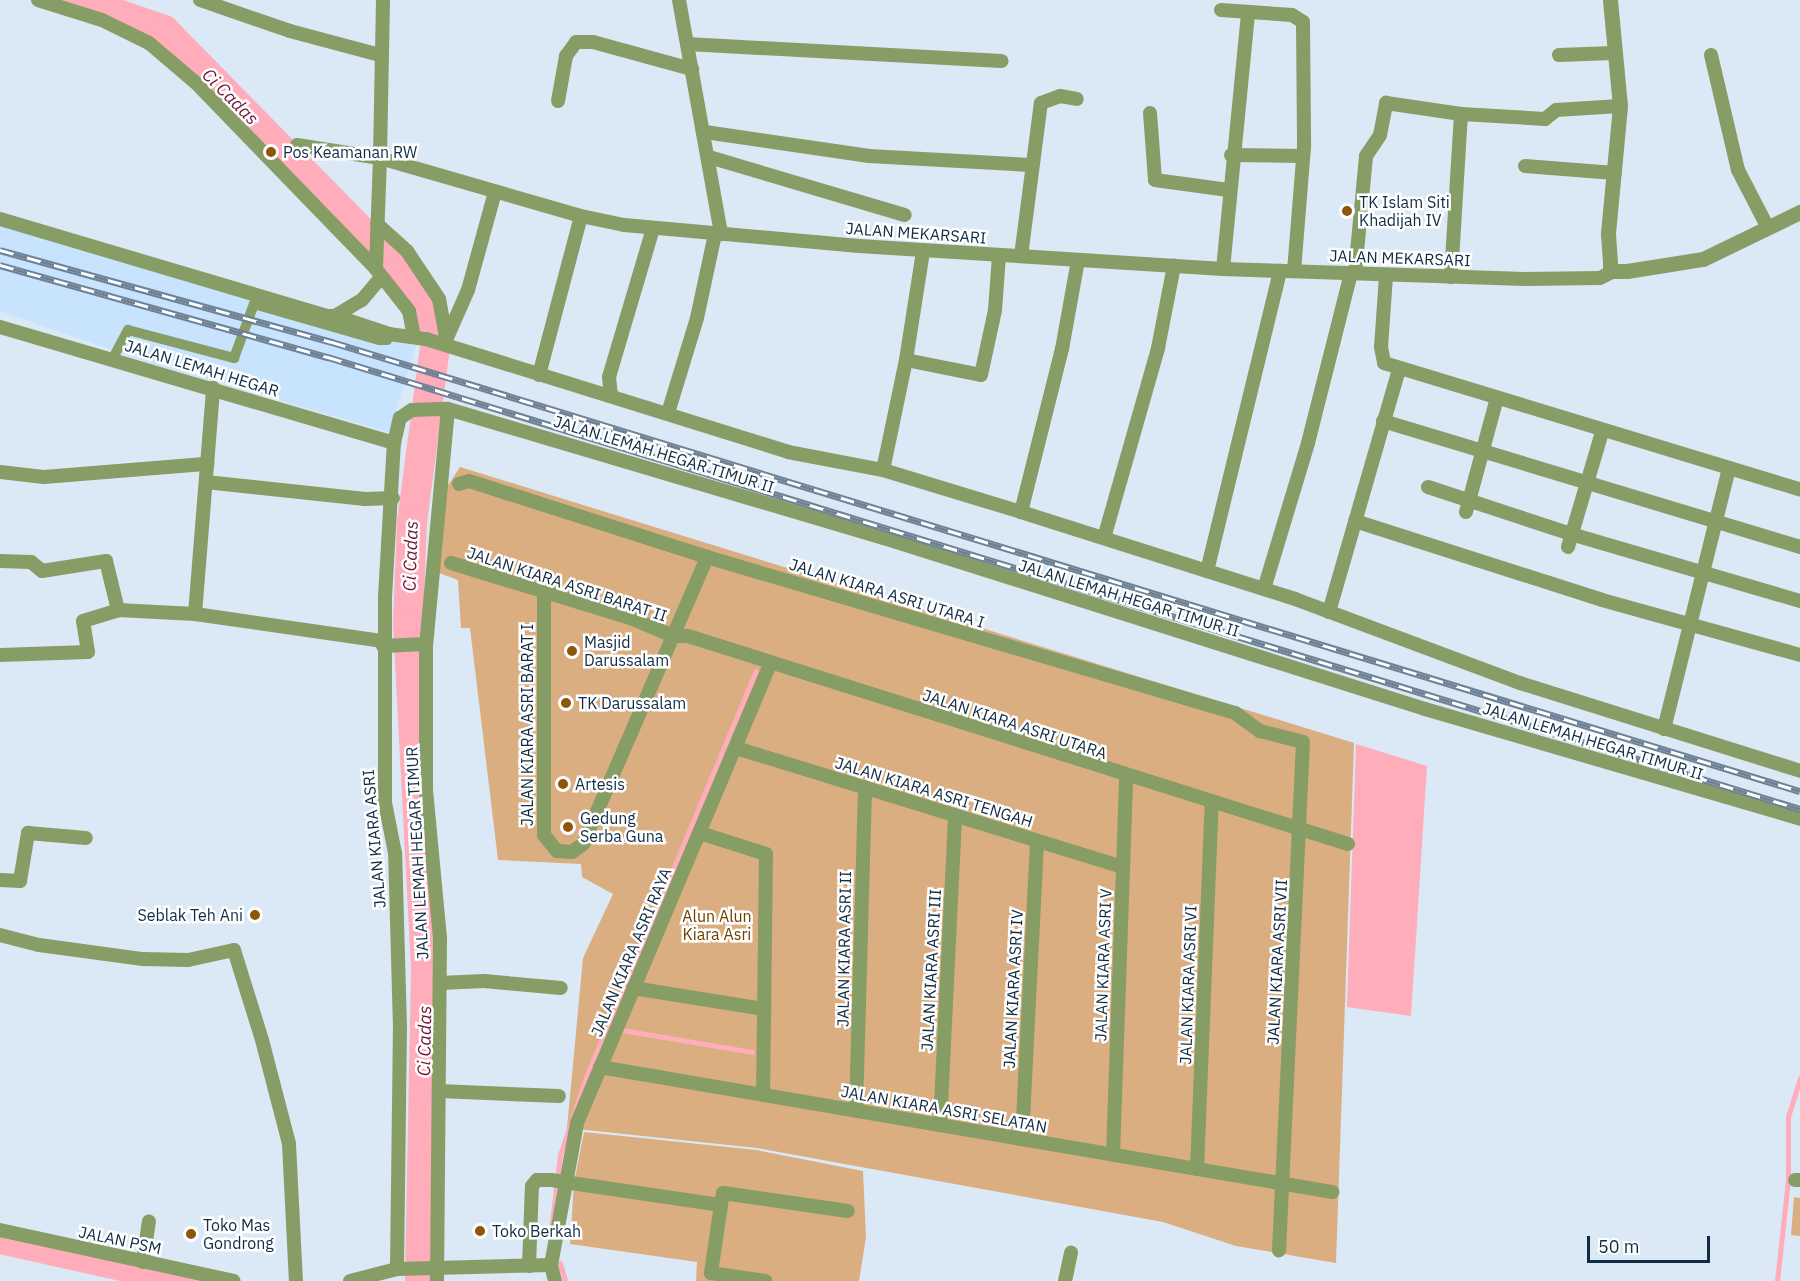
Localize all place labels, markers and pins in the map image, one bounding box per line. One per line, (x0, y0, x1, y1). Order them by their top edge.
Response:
place label: Pos Keamanan RW (283, 142, 417, 162)
marker: Pos Keamanan RW (264, 145, 278, 159)
place label: TK Islam Siti Khadijah IV (1359, 192, 1450, 230)
marker: TK Islam Siti Khadijah IV (1340, 204, 1354, 218)
place label: Masjid Darussalam (584, 632, 669, 670)
marker: Masjid Darussalam (565, 644, 579, 658)
place label: TK Darussalam (578, 693, 686, 713)
marker: TK Darussalam (559, 696, 573, 710)
place label: Artesis (575, 774, 625, 794)
marker: Artesis (556, 777, 570, 791)
place label: Gedung Serba Guna (580, 808, 663, 846)
marker: Gedung Serba Guna (561, 820, 575, 834)
place label: Seblak Teh Ani (137, 905, 243, 925)
marker: Seblak Teh Ani (248, 908, 262, 922)
place label: Toko Mas Gondrong (203, 1215, 274, 1253)
place label: Toko Berkah (492, 1221, 581, 1241)
marker: Toko Berkah (473, 1224, 487, 1238)
marker: Toko Mas Gondrong (184, 1227, 198, 1241)

